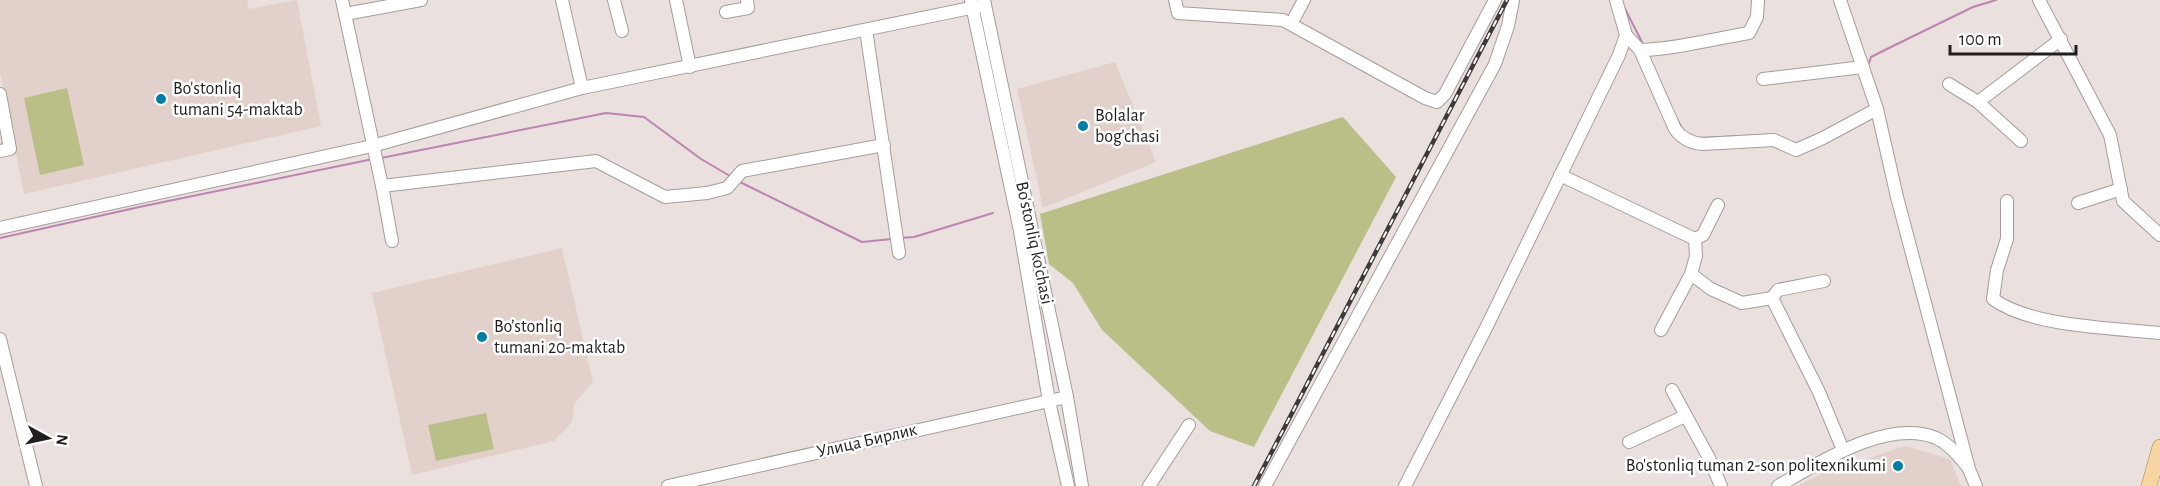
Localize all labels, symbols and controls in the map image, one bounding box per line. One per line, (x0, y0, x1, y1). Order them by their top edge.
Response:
scale bar (1950, 18, 2076, 56)
text: 100 m (1959, 31, 2002, 49)
place label: Bo'stonliq tumani 54-maktab (173, 80, 303, 119)
marker: Bo'stonliq tumani 54-maktab (154, 92, 168, 106)
place label: Bolalar bog'chasi (1095, 107, 1160, 146)
marker: Bolalar bog'chasi (1076, 119, 1090, 133)
street label: Bo'stonliq ko'chasi (1012, 180, 1056, 306)
place label: Bo’stonliq tumani 20-maktab (494, 318, 625, 357)
marker: Bo’stonliq tumani 20-maktab (475, 330, 489, 344)
north arrow (18, 408, 78, 468)
street label: Улица Бирлик (815, 421, 920, 461)
text: N (53, 433, 71, 447)
place label: Bo'stonliq tuman 2-son politexnikumi (1626, 457, 1886, 475)
marker: Bo'stonliq tuman 2-son politexnikumi (1891, 459, 1905, 473)

